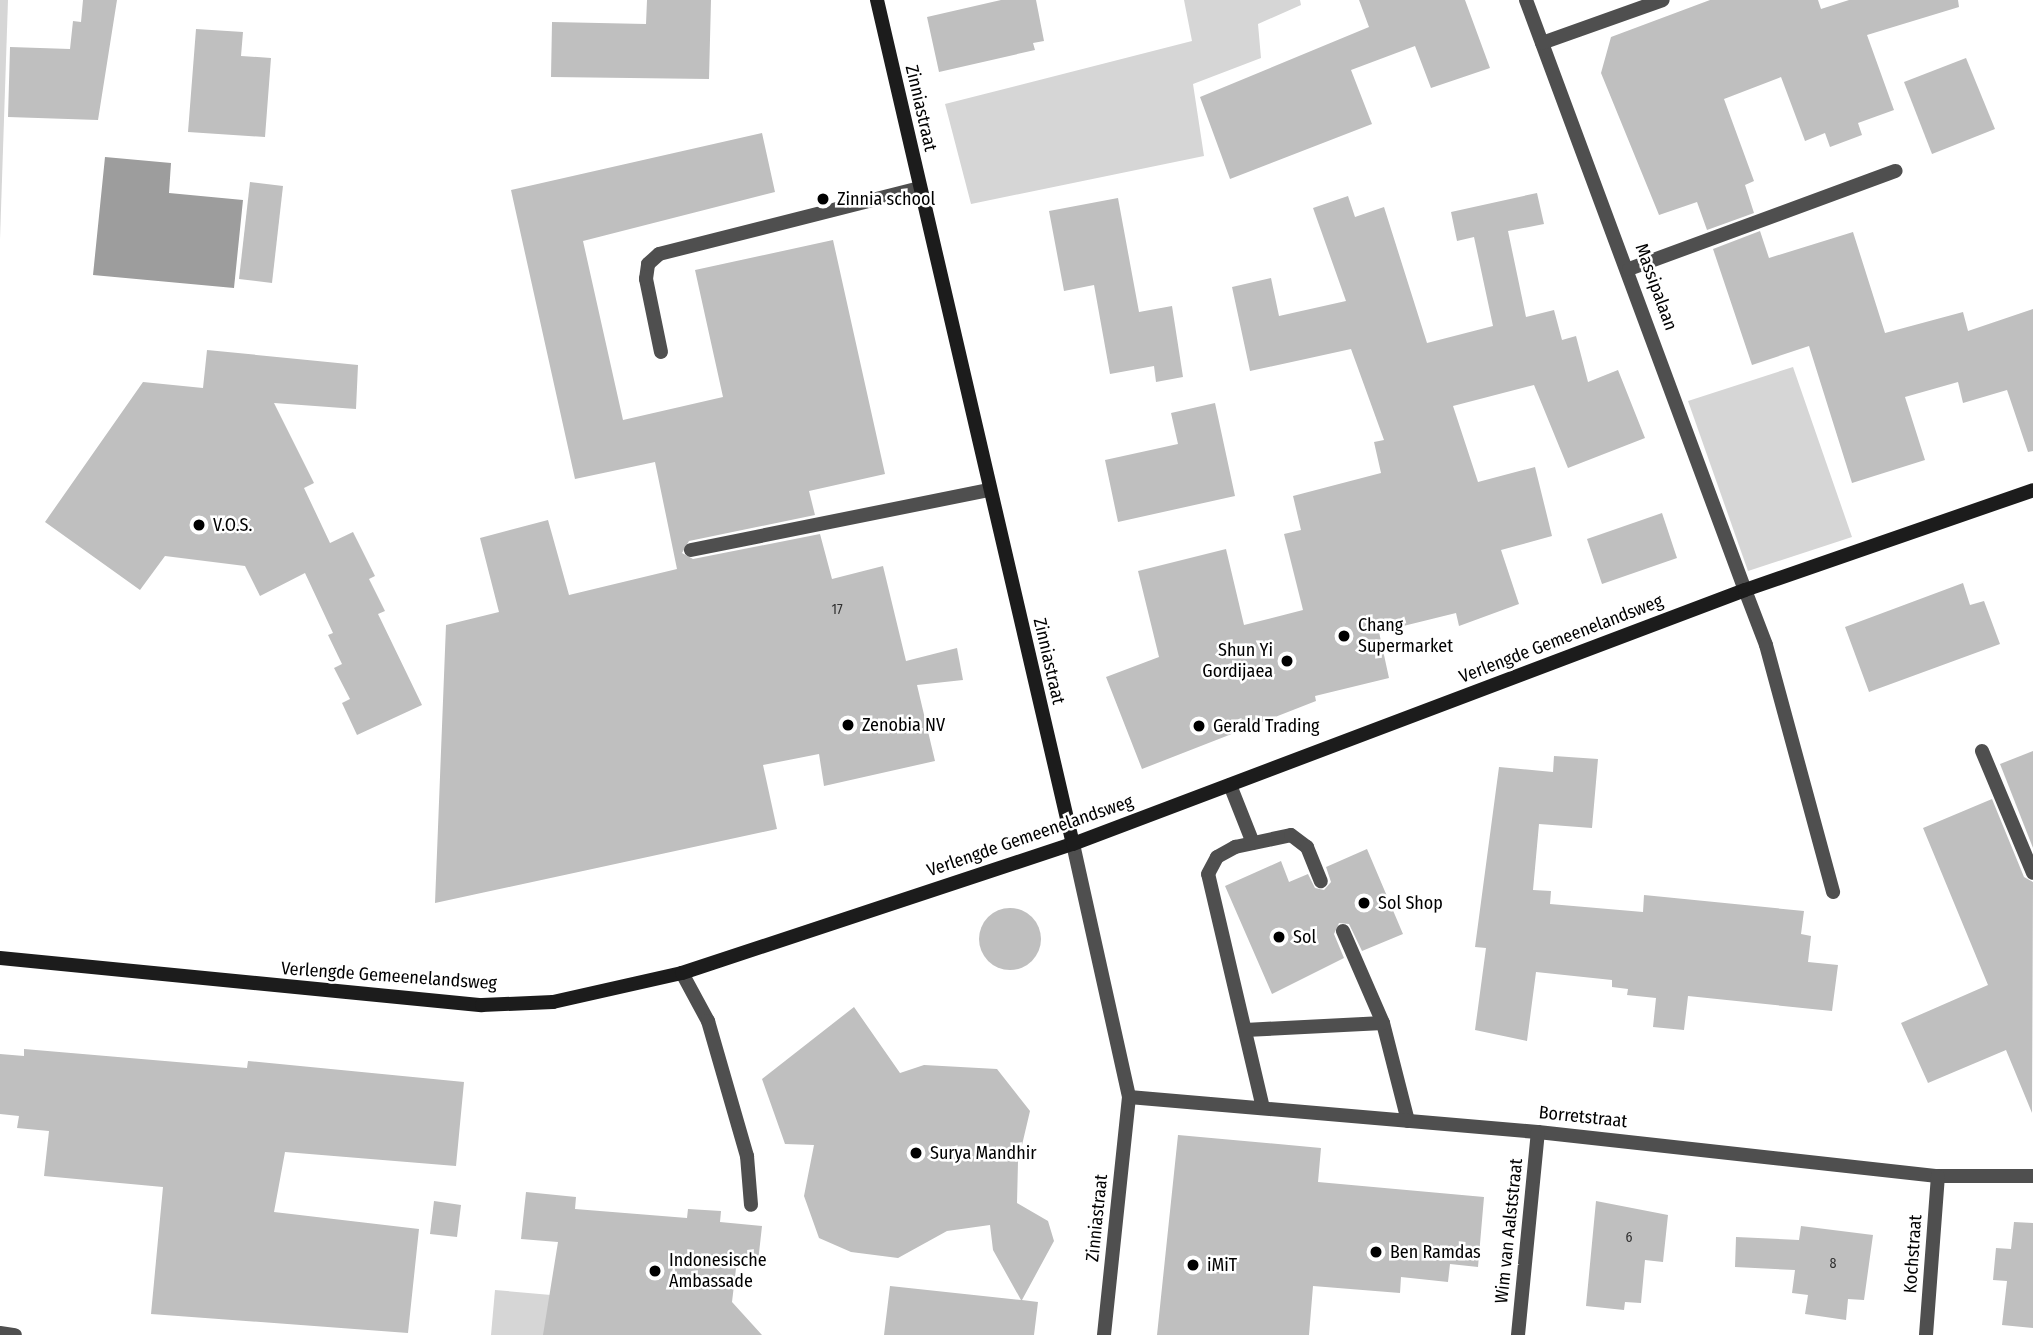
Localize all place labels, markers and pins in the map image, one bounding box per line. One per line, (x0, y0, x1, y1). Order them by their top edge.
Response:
place label: Zinnia school (837, 188, 935, 210)
marker: Zinnia school (815, 191, 831, 207)
place label: V.O.S. (213, 514, 252, 536)
marker: V.O.S. (191, 517, 207, 533)
place label: Chang Supermarket (1358, 615, 1453, 658)
marker: Chang Supermarket (1336, 628, 1352, 644)
place label: Shun Yi Gordijaea (1202, 640, 1273, 682)
marker: Shun Yi Gordijaea (1279, 653, 1295, 669)
place label: Zenobia NV (862, 714, 945, 736)
place label: Gerald Trading (1213, 715, 1320, 737)
marker: Zenobia NV (840, 717, 856, 733)
marker: Gerald Trading (1191, 718, 1207, 734)
place label: Sol Shop (1378, 892, 1443, 914)
marker: Sol Shop (1356, 895, 1372, 911)
place label: Sol (1293, 926, 1316, 948)
marker: Sol (1271, 929, 1287, 945)
place label: Surya Mandhir (930, 1142, 1037, 1164)
marker: Surya Mandhir (908, 1145, 924, 1161)
place label: Ben Ramdas (1390, 1241, 1481, 1263)
marker: Ben Ramdas (1368, 1244, 1384, 1260)
place label: Indonesische Ambassade (669, 1250, 767, 1292)
place label: iMiT (1207, 1254, 1237, 1276)
marker: iMiT (1185, 1257, 1201, 1273)
marker: Indonesische Ambassade (647, 1263, 663, 1279)

